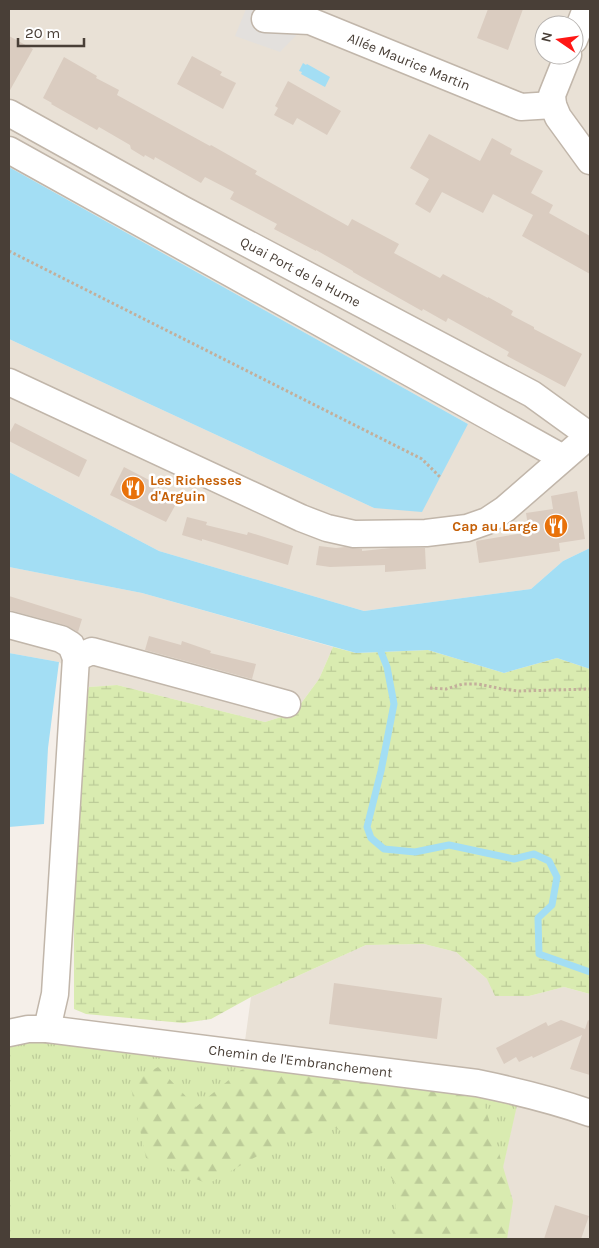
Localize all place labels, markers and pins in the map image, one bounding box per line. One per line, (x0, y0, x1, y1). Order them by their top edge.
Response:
place label: Les Richesses d'Arguin (150, 472, 242, 505)
restaurant icon: Les Richesses d'Arguin (120, 475, 146, 501)
restaurant icon: Cap au Large (543, 513, 569, 539)
place label: Cap au Large (452, 518, 538, 535)

